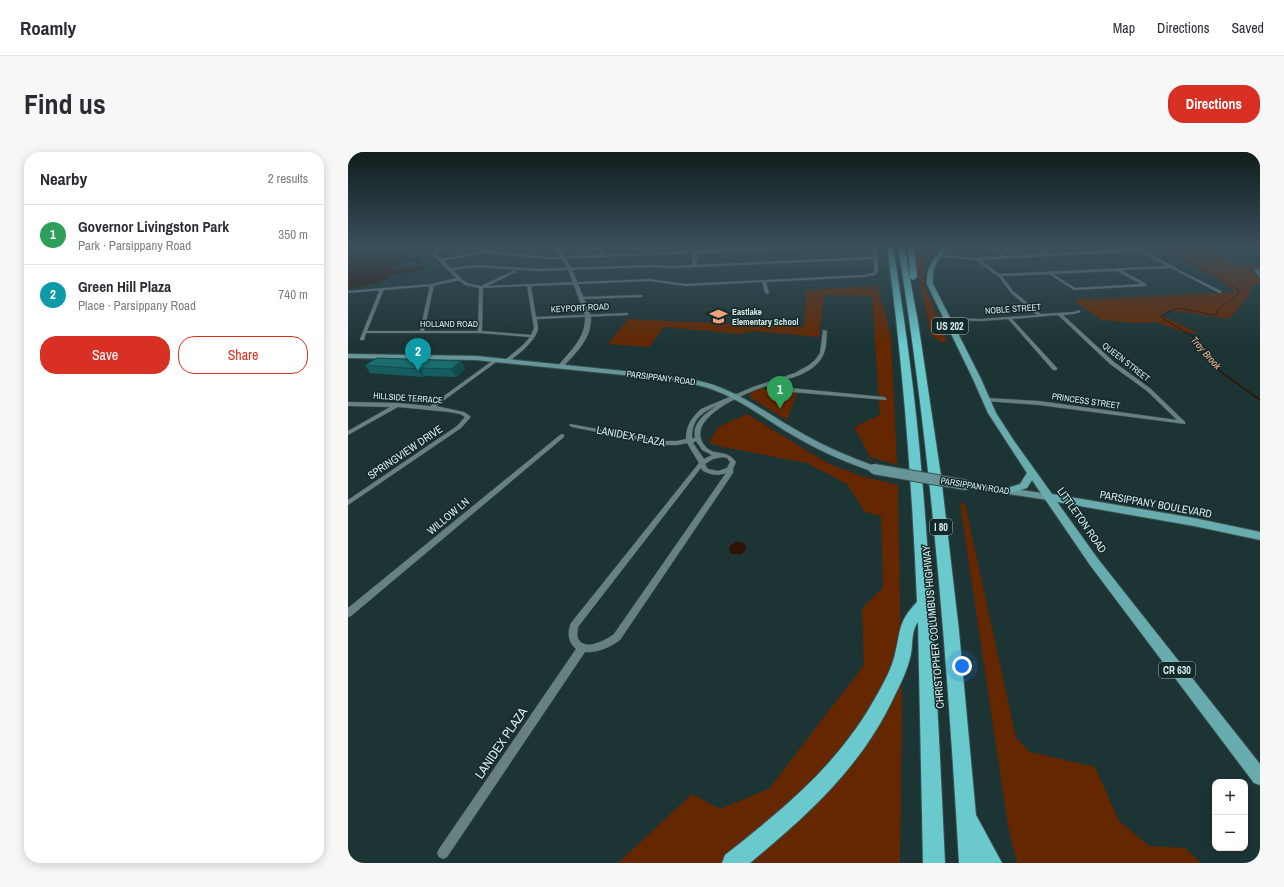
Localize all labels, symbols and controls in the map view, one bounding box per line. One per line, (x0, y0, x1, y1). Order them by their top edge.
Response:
text: Roamly (20, 15, 76, 41)
text: Map (1113, 19, 1135, 37)
text: Directions (1157, 19, 1209, 37)
text: Saved (1231, 19, 1264, 37)
text: Find us (24, 85, 106, 123)
button: Directions (1168, 85, 1260, 123)
text: Nearby (40, 167, 87, 190)
text: 2 results (268, 170, 308, 187)
text: Governor Livingston Park (78, 216, 229, 237)
text: 1 (50, 226, 56, 243)
text: 350 m (278, 226, 308, 243)
text: Park · Parsippany Road (78, 237, 191, 254)
text: Green Hill Plaza (78, 276, 171, 297)
text: 2 (50, 286, 56, 303)
text: 740 m (278, 286, 308, 303)
text: Place · Parsippany Road (78, 297, 196, 314)
street label: KEYPORT ROAD (551, 300, 609, 316)
street label: NOBLE STREET (985, 301, 1042, 317)
place label: Eastlake Elementary School (732, 306, 798, 328)
school or university icon: Eastlake Elementary School (709, 307, 729, 327)
street label: HOLLAND ROAD (420, 318, 478, 330)
road number: US 202 (932, 318, 968, 334)
water label: Troy Brook (1188, 334, 1225, 373)
button: Save (40, 336, 170, 374)
button: Share (178, 336, 308, 374)
pin: 2 (405, 338, 431, 371)
street label: QUEEN STREET (1100, 340, 1153, 385)
street label: PARSIPPANY ROAD (626, 368, 696, 388)
pin: 1 (767, 376, 793, 409)
street label: HILLSIDE TERRACE (373, 390, 443, 406)
street label: PRINCESS STREET (1051, 390, 1121, 412)
street label: SPRINGVIEW DRIVE (365, 422, 445, 482)
street label: LANIDEX PLAZA (595, 422, 668, 450)
street label: PARSIPPANY ROAD (940, 475, 1010, 497)
street label: LITTLETON ROAD (1054, 484, 1110, 556)
street label: PARSIPPANY BOULEVARD (1099, 487, 1213, 521)
street label: WILLOW LN (424, 494, 472, 538)
road number: I 80 (930, 519, 952, 535)
street label: CHRISTOPHER COLUMBUS HIGHWAY (919, 545, 947, 709)
your location (952, 656, 972, 676)
road number: CR 630 (1159, 662, 1195, 678)
street label: LANIDEX PLAZA (471, 703, 532, 782)
map controls (1212, 779, 1248, 851)
button: + (1212, 779, 1248, 815)
button: − (1212, 815, 1248, 851)

